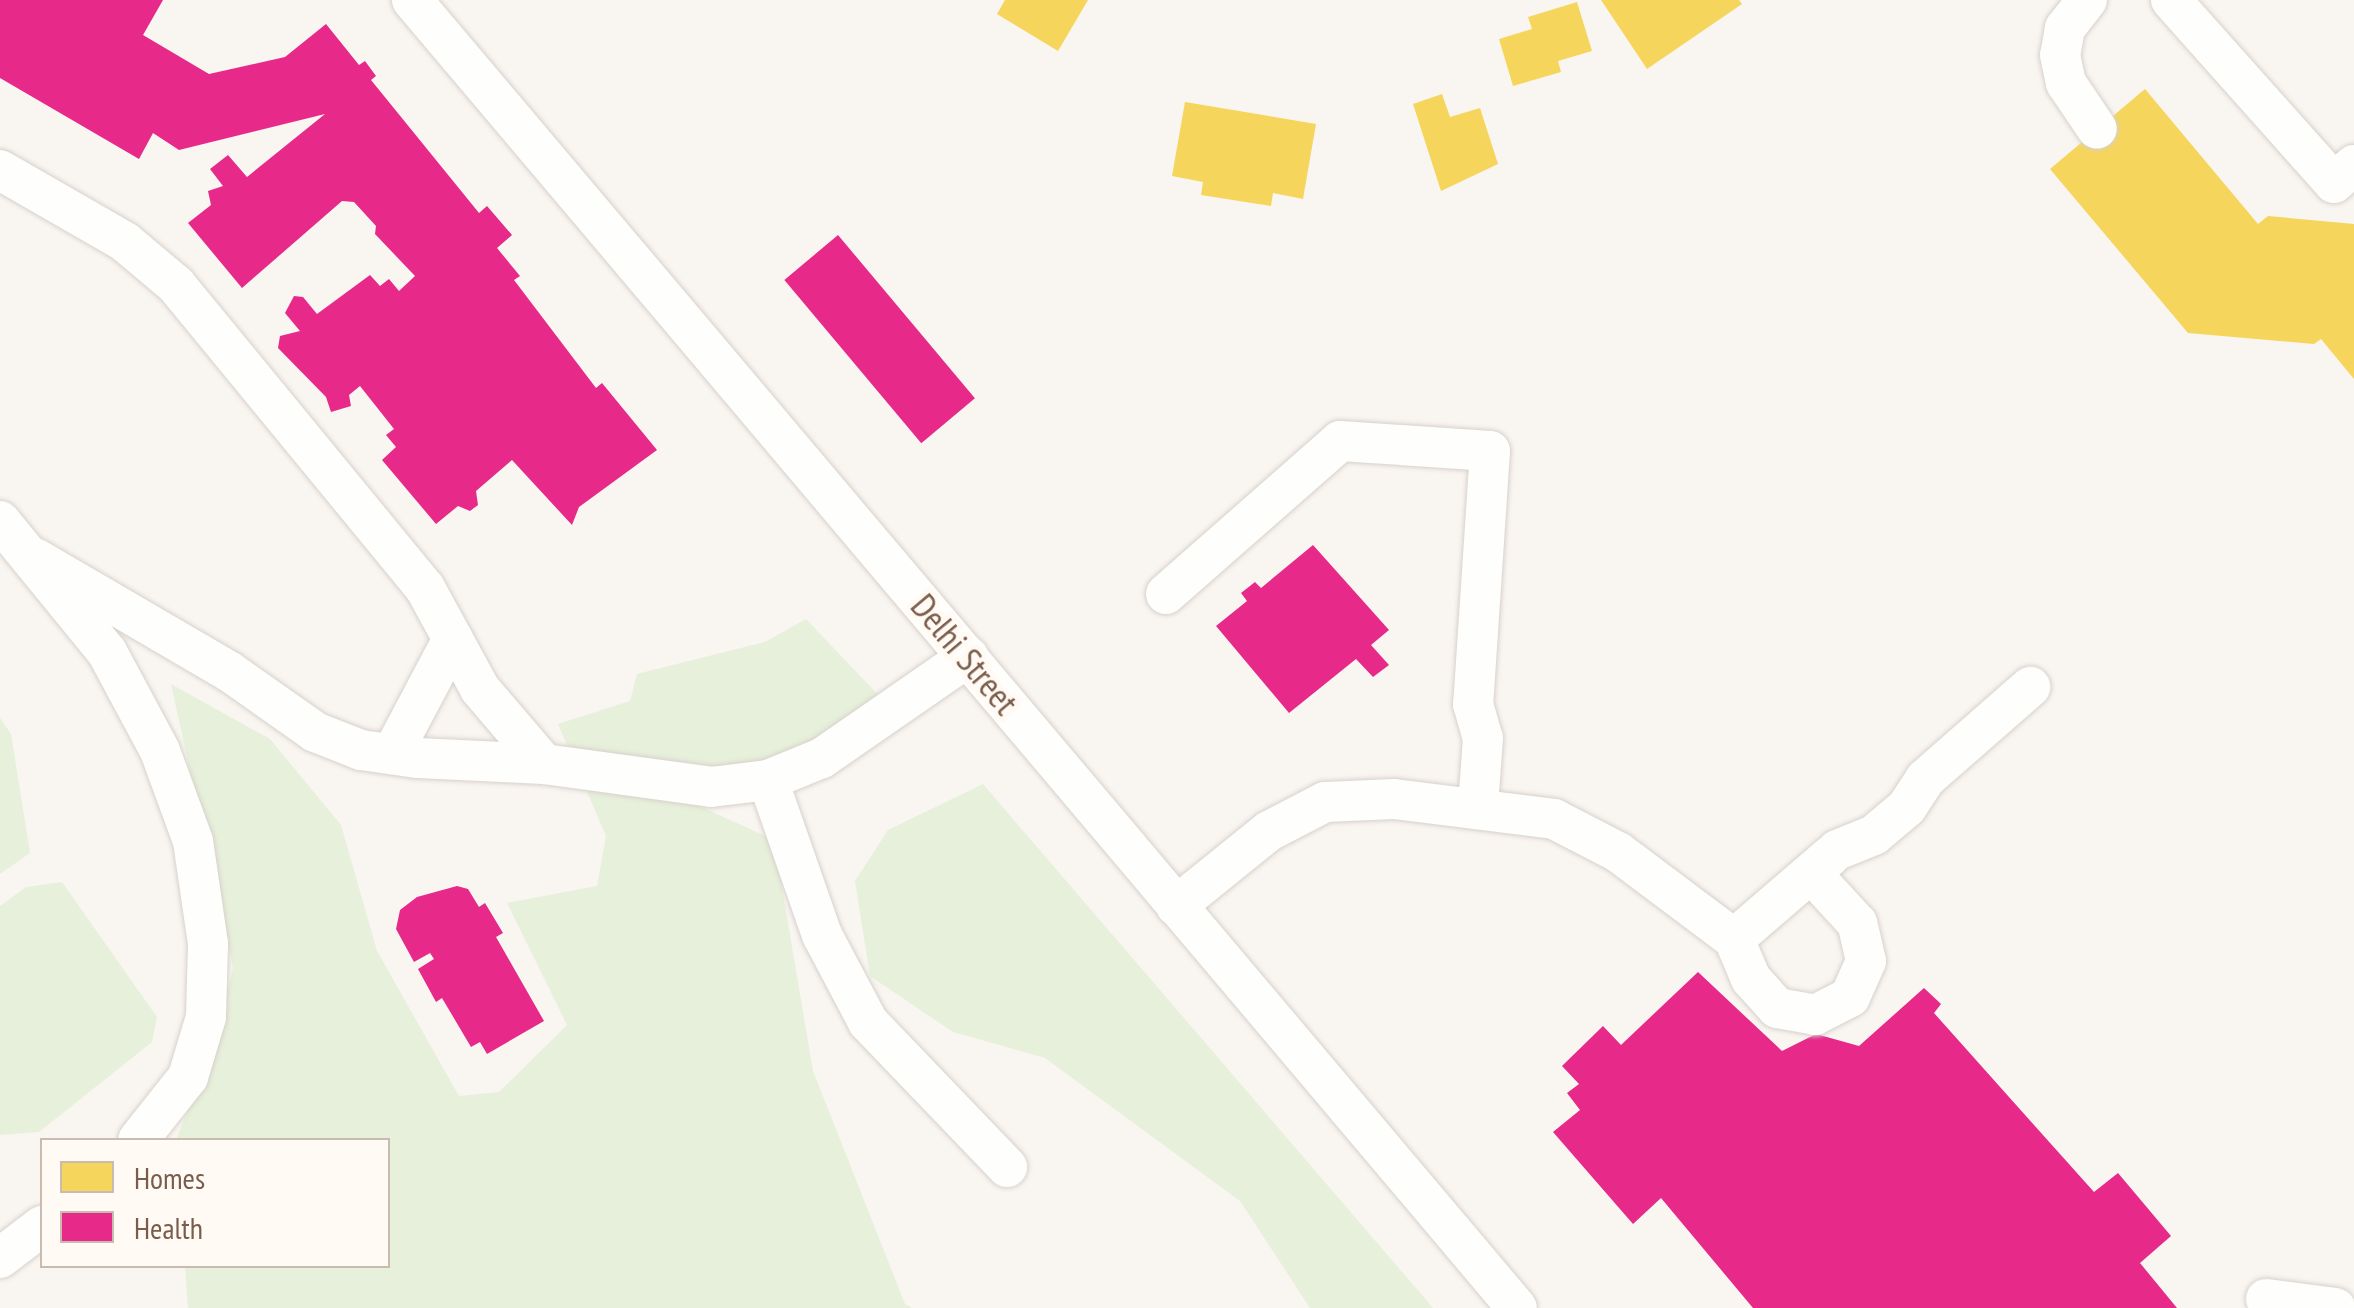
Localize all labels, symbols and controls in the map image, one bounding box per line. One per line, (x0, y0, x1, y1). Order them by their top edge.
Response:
street label: Delhi Street (903, 585, 1027, 723)
legend (40, 1138, 390, 1268)
text: Homes (134, 1158, 205, 1197)
text: Health (134, 1208, 203, 1247)

